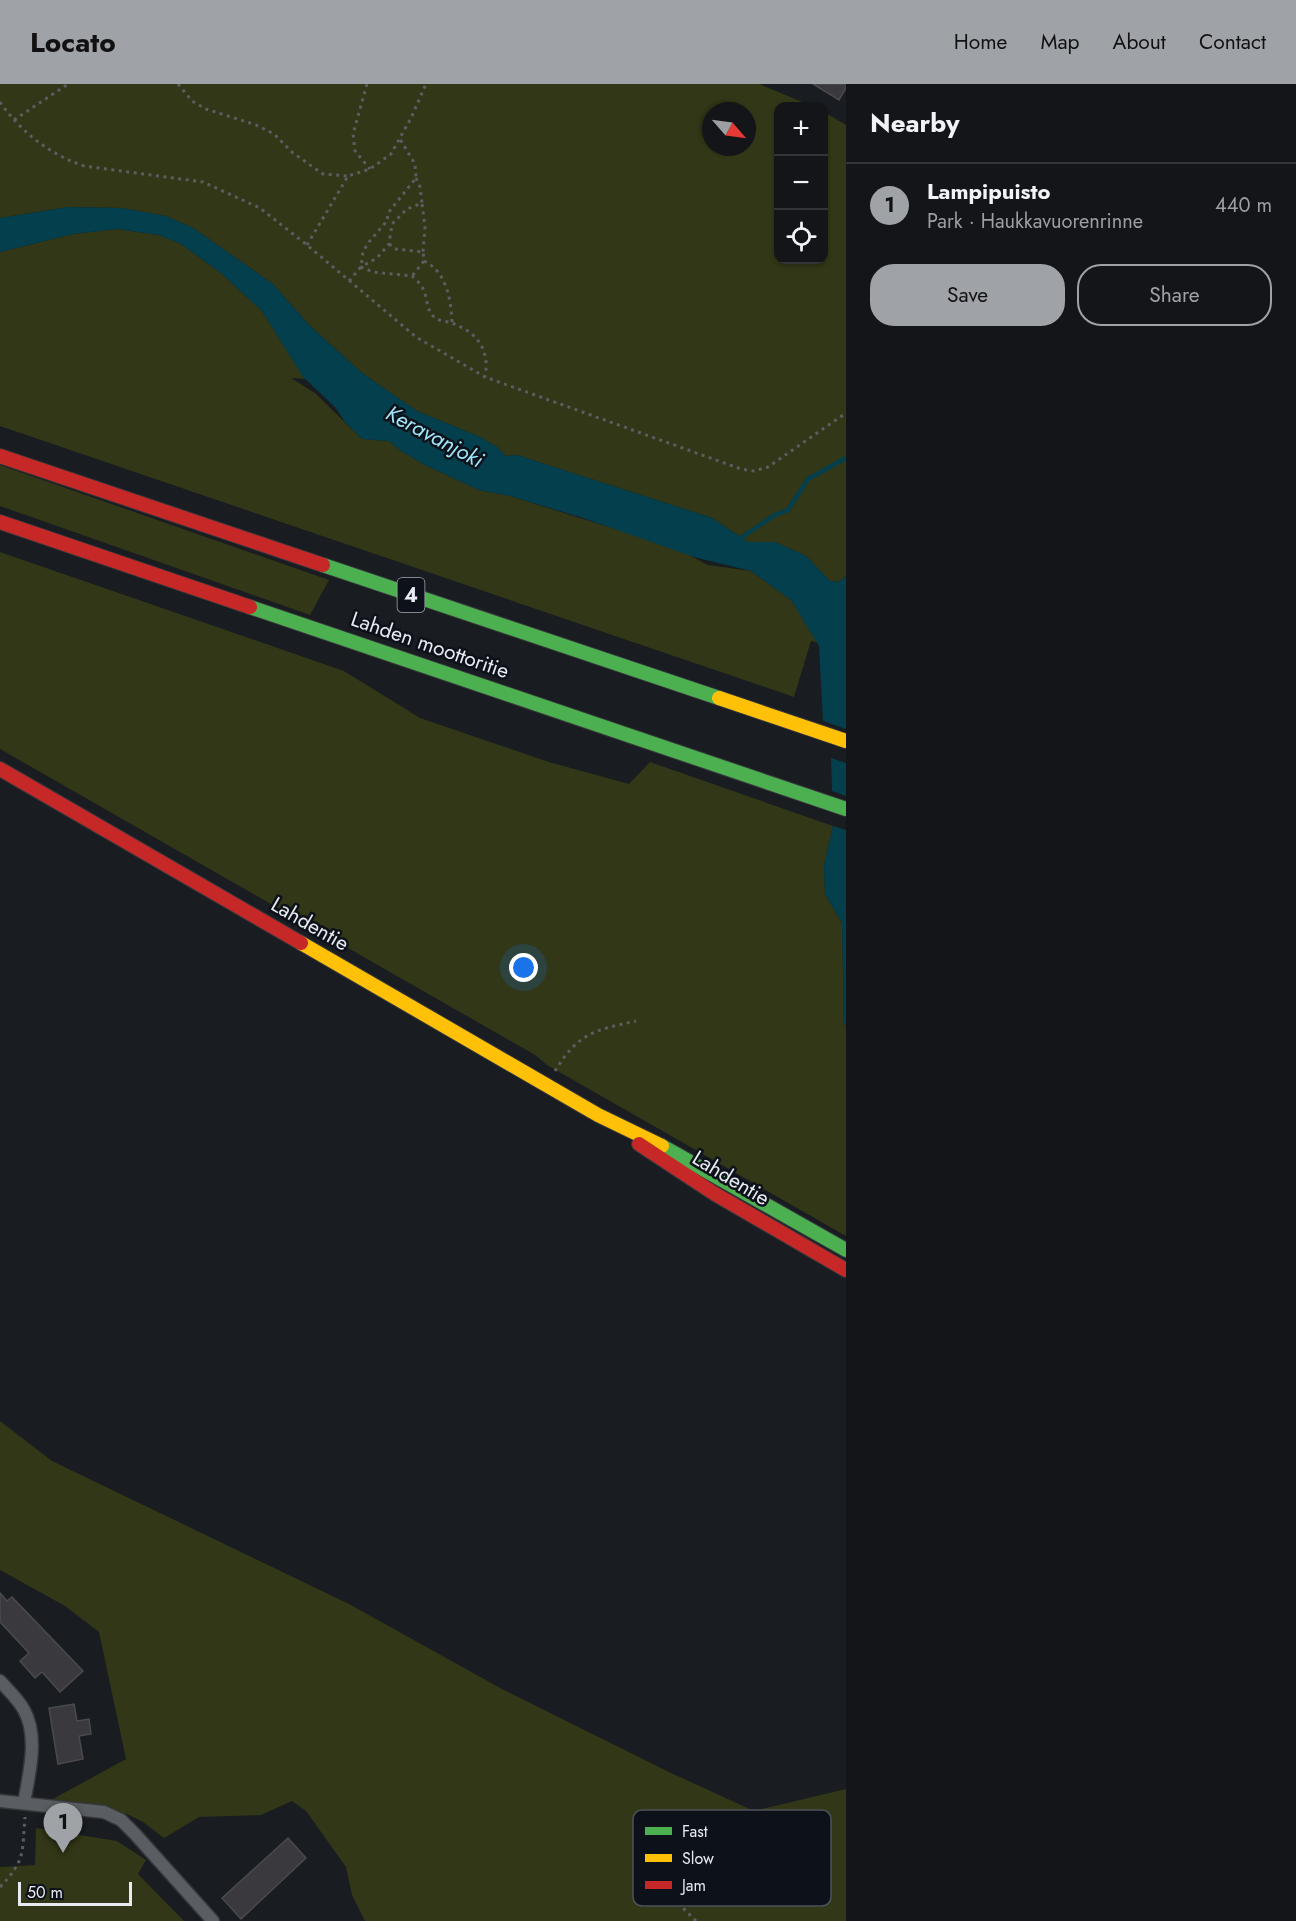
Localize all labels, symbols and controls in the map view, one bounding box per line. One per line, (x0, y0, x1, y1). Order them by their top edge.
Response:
text: Locato (30, 22, 116, 63)
text: Home (954, 27, 1007, 57)
text: Map (1040, 27, 1080, 57)
text: About (1113, 27, 1166, 57)
text: Contact (1199, 27, 1266, 57)
north arrow (702, 102, 756, 156)
map controls (774, 102, 828, 264)
button: + (774, 102, 828, 156)
text: Nearby (870, 104, 959, 142)
button: − (774, 156, 828, 210)
text: Lampipuisto (927, 175, 1050, 207)
text: 1 (884, 191, 895, 220)
text: 440 m (1215, 191, 1272, 220)
text: Park · Haukkavuorenrinne (927, 207, 1143, 236)
button: locate (774, 210, 828, 264)
button: Save (870, 264, 1065, 326)
button: Share (1077, 264, 1272, 326)
water label: Keravanjoki (380, 397, 490, 475)
road number: 4 (398, 578, 424, 612)
street label: Lahden moottoritie (347, 604, 513, 686)
street label: Lahdentie (265, 890, 355, 959)
your location (509, 953, 538, 982)
street label: Lahdentie (687, 1143, 776, 1213)
pin: 1 (44, 1804, 82, 1853)
legend (633, 1810, 831, 1906)
text: Fast (682, 1820, 708, 1843)
text: Slow (682, 1847, 714, 1870)
text: Jam (680, 1874, 706, 1897)
scale bar (18, 1879, 132, 1906)
text: 50 m (27, 1881, 63, 1904)

